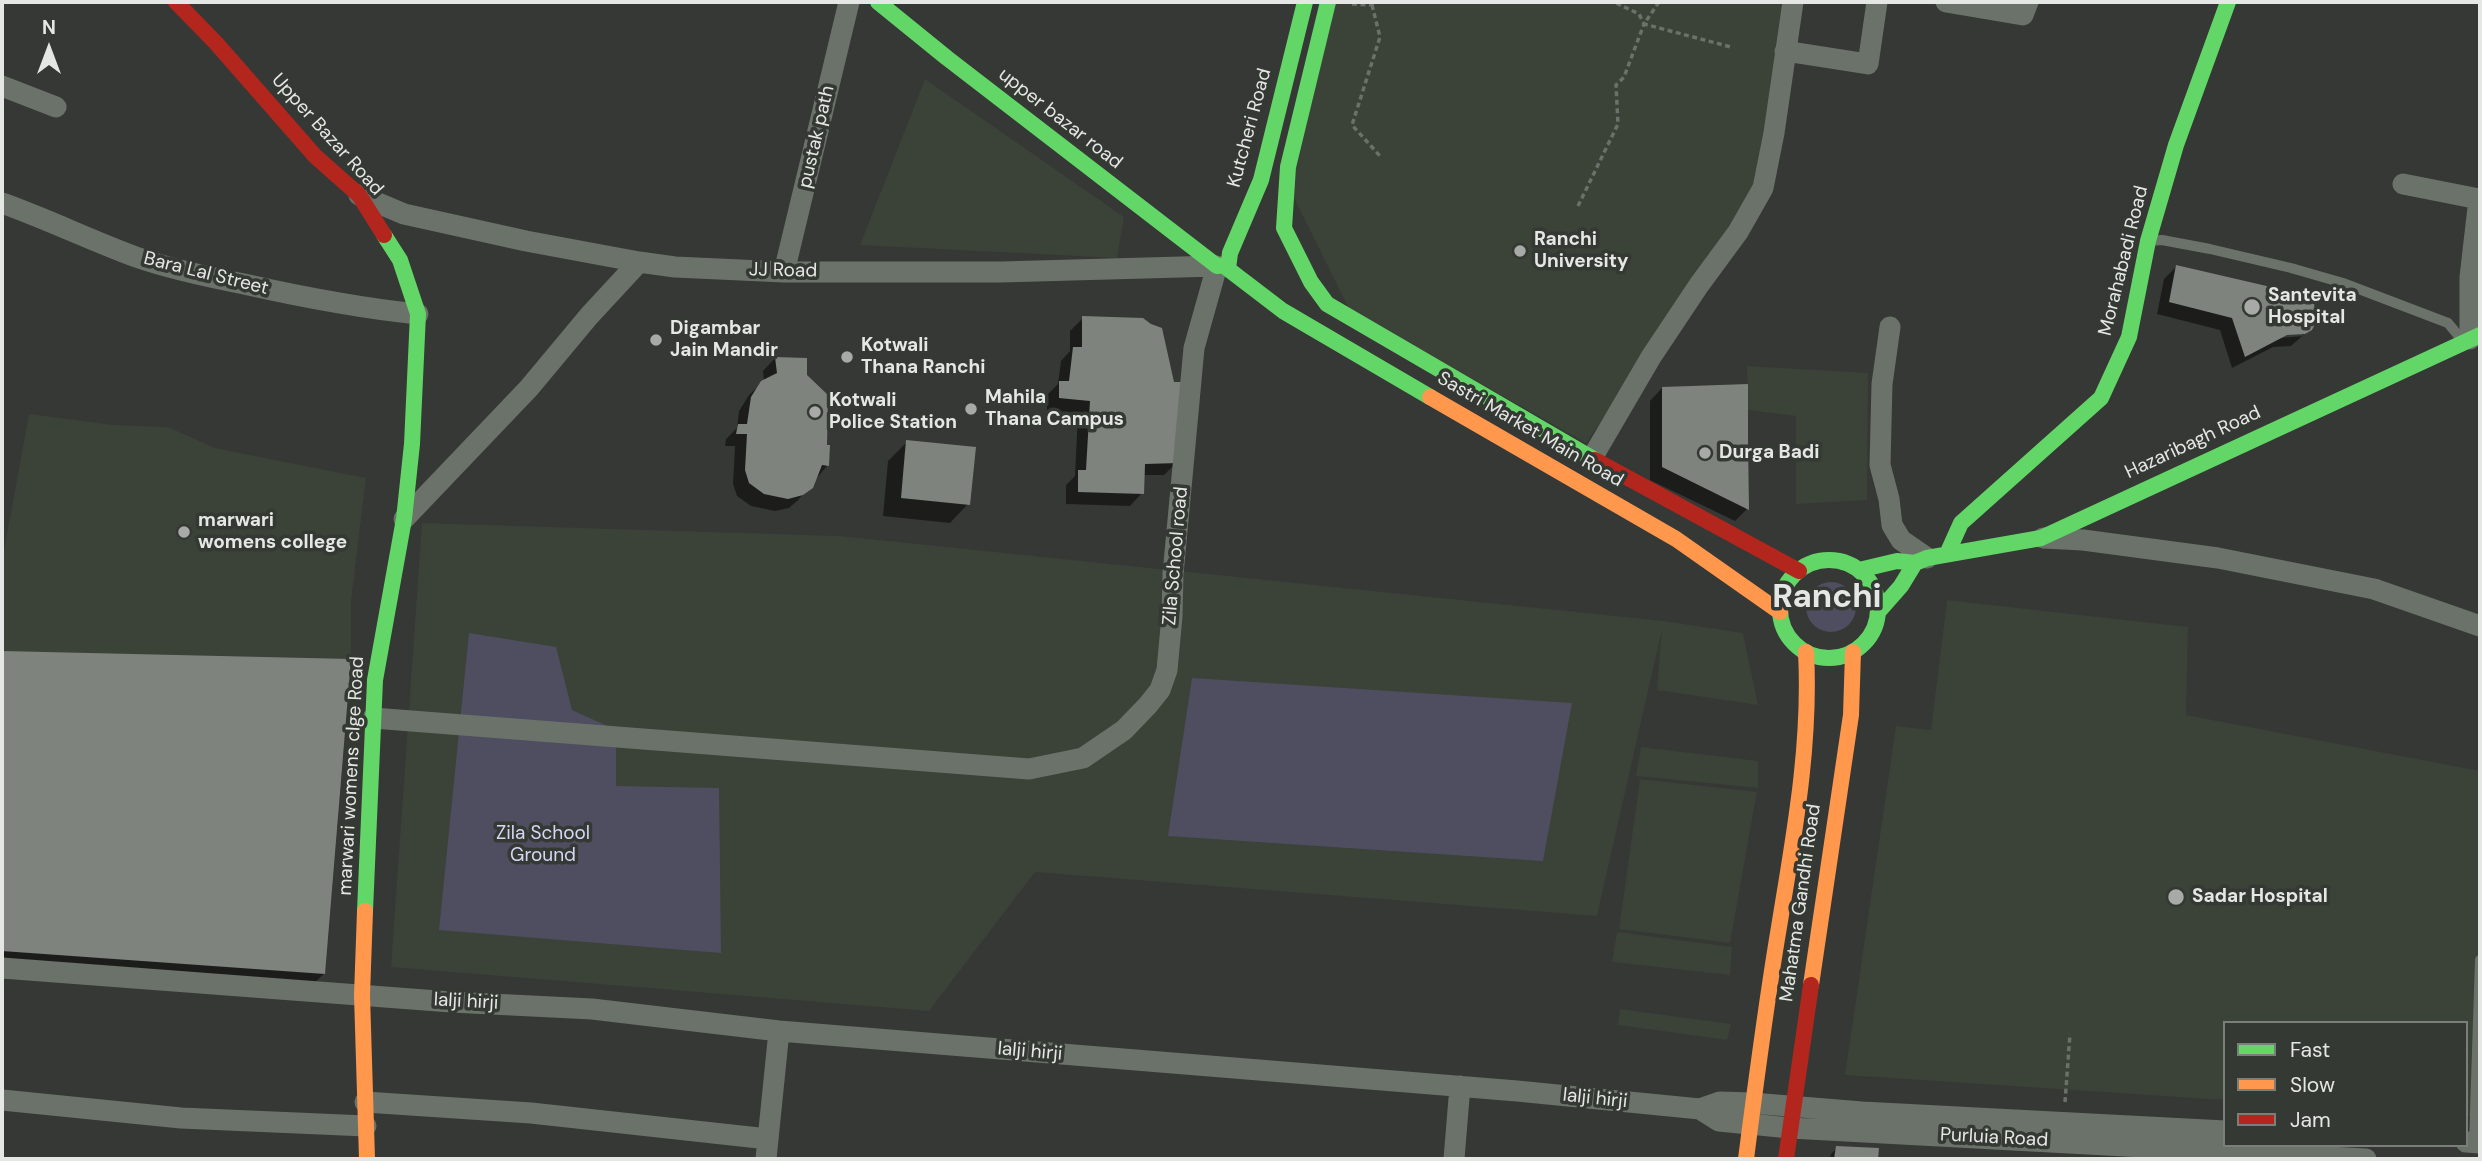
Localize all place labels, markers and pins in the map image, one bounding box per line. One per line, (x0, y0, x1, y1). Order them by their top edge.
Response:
place label: Ranchi University (1534, 229, 1628, 273)
marker: Ranchi University (1512, 243, 1528, 259)
place label: Santevita Hospital (2268, 285, 2357, 329)
marker: Santevita Hospital (2242, 297, 2262, 317)
place label: Digambar Jain Mandir (670, 318, 778, 362)
marker: Digambar Jain Mandir (648, 332, 664, 348)
place label: Kotwali Thana Ranchi (861, 335, 985, 379)
marker: Kotwali Thana Ranchi (839, 349, 855, 365)
place label: Mahila Thana Campus (985, 387, 1124, 431)
place label: Kotwali Police Station (829, 390, 957, 434)
marker: Mahila Thana Campus (963, 401, 979, 417)
marker: Kotwali Police Station (807, 404, 823, 420)
place label: Durga Badi (1719, 442, 1820, 464)
marker: Durga Badi (1697, 445, 1713, 461)
place label: marwari womens college (198, 510, 347, 554)
marker: marwari womens college (176, 524, 192, 540)
place label: Sadar Hospital (2192, 886, 2328, 908)
marker: Sadar Hospital (2166, 887, 2186, 907)

